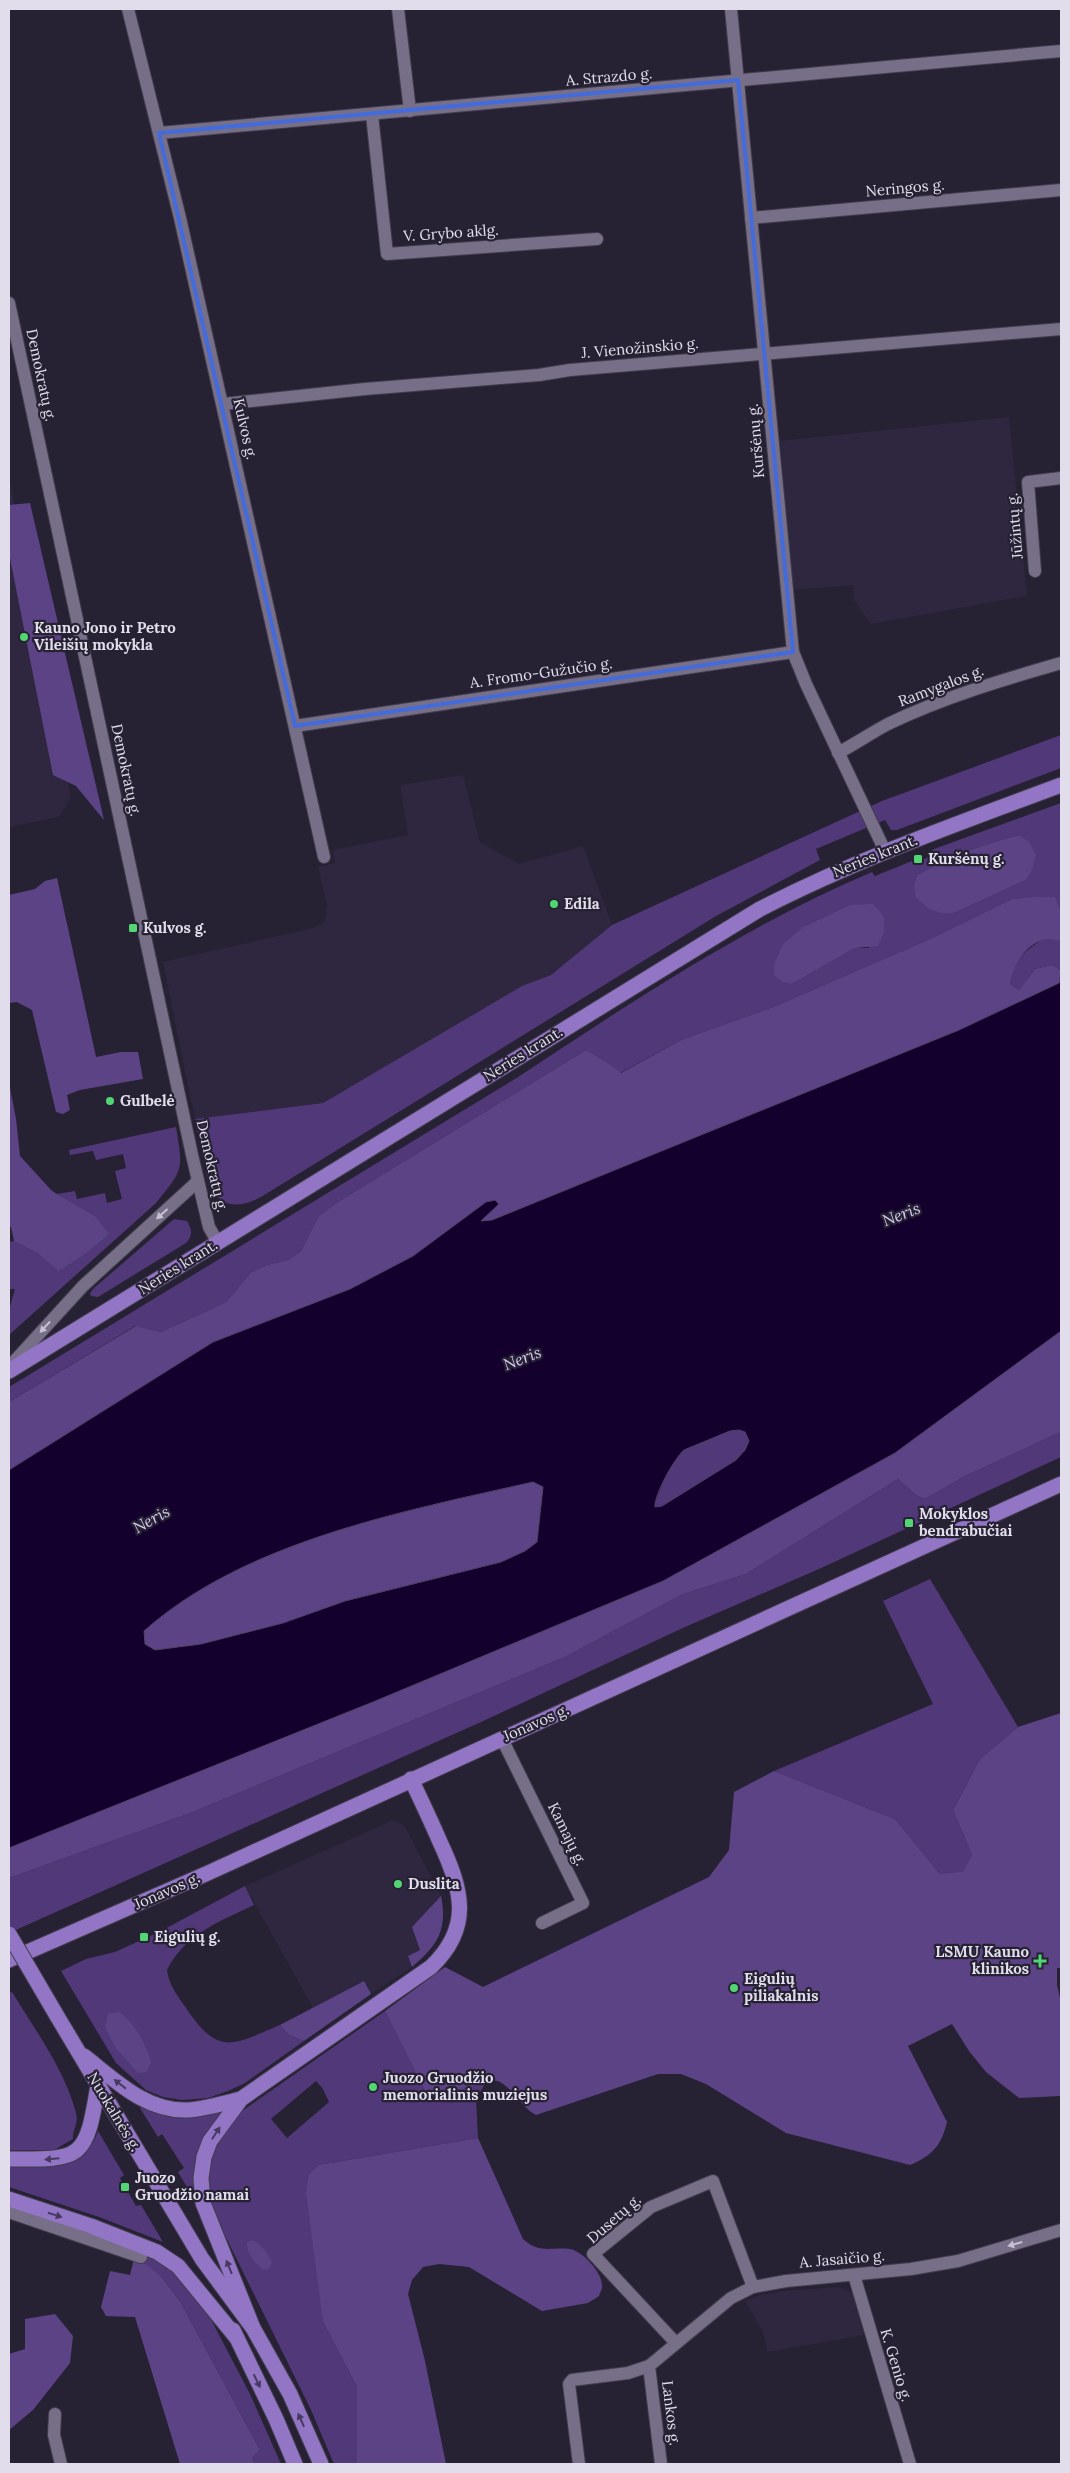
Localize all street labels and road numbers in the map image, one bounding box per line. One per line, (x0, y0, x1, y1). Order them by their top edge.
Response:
street label: A. Strazdo g. (564, 63, 653, 90)
street label: Neringos g. (865, 175, 945, 200)
street label: V. Grybo aklg. (402, 220, 499, 245)
street label: Demokratų g. (22, 327, 61, 423)
street label: J. Vienožinskio g. (580, 333, 699, 362)
street label: Kulvos g. (229, 396, 262, 461)
street label: Kuršėnų g. (743, 403, 768, 479)
street label: Jūžintų g. (1002, 492, 1027, 561)
street label: A. Fromo-Gužučio g. (467, 653, 613, 692)
street label: Ramygalos g. (895, 661, 986, 711)
street label: Demokratų g. (107, 722, 146, 818)
street label: Neries krant. (830, 830, 920, 881)
street label: Neries krant. (480, 1022, 566, 1085)
street label: Demokratų g. (193, 1118, 232, 1214)
street label: Neries krant. (135, 1235, 221, 1298)
street label: Jonavos g. (499, 1700, 572, 1746)
street label: Kamajų g. (544, 1799, 591, 1868)
street label: Jonavos g. (130, 1868, 203, 1914)
street label: Nuokalnės g. (83, 2069, 146, 2155)
street label: Dusetų g. (583, 2190, 645, 2247)
street label: A. Jasaičio g. (797, 2245, 886, 2272)
street label: K. Genio g. (876, 2326, 917, 2404)
street label: Lankos g. (658, 2379, 685, 2447)

